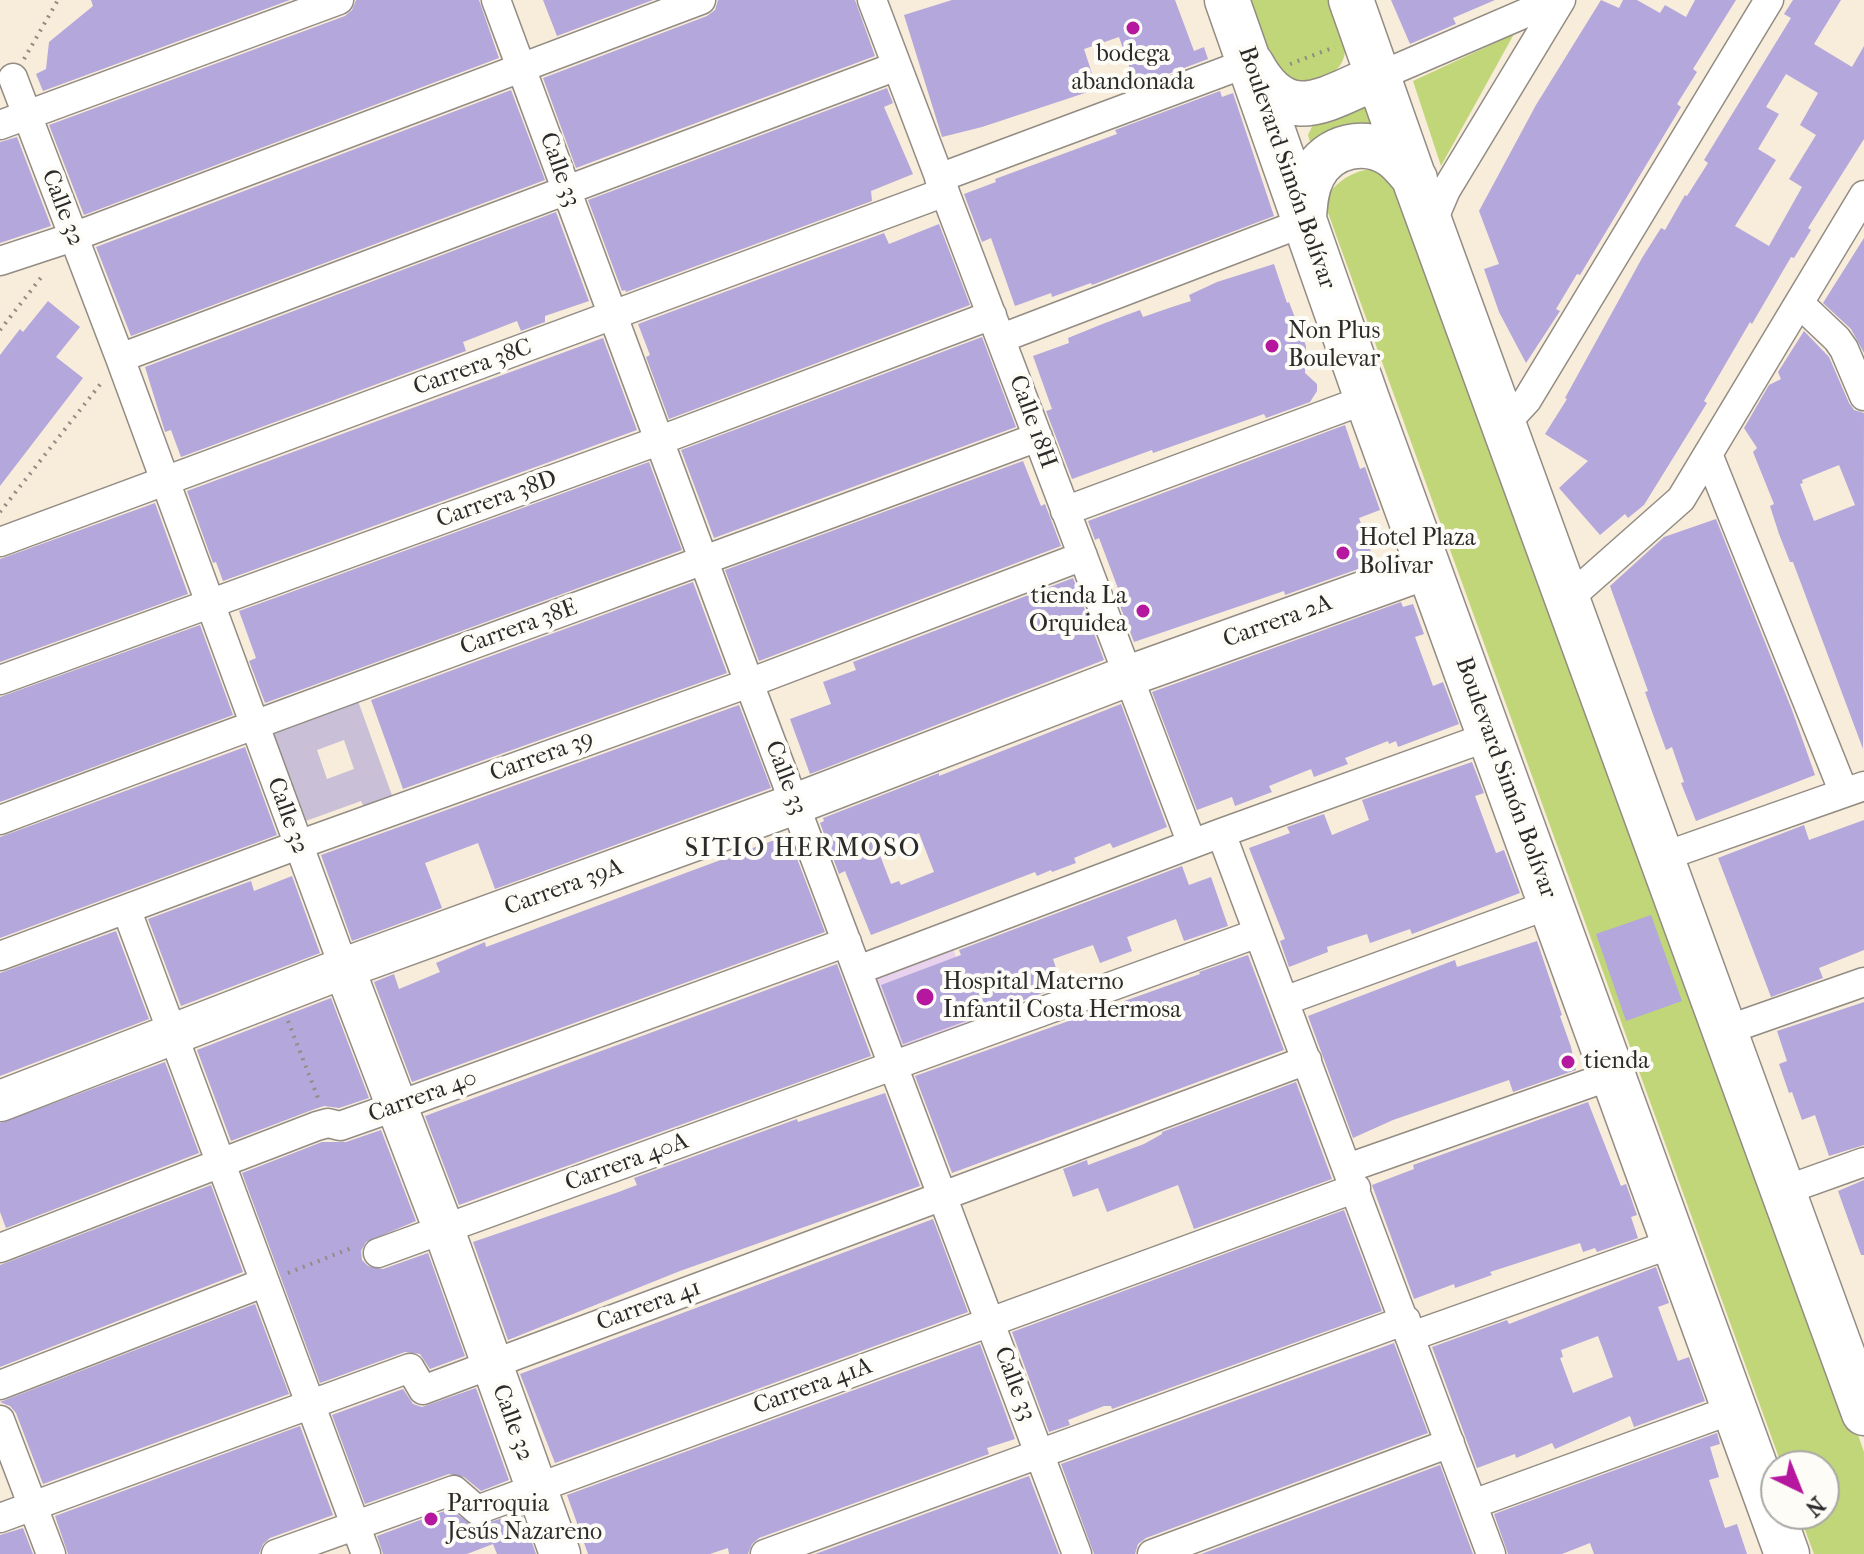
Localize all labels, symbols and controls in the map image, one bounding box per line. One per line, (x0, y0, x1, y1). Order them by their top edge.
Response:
marker: bodega abandonada (1124, 19, 1142, 37)
place label: bodega abandonada (1072, 41, 1194, 97)
street label: Boulevard Simón Bolívar (1231, 43, 1341, 293)
street label: Calle 33 (532, 129, 586, 211)
street label: Calle 32 (34, 166, 90, 250)
place label: Non Plus Boulevar (1288, 318, 1380, 374)
street label: Carrera 38C (410, 333, 536, 403)
marker: Non Plus Boulevar (1263, 337, 1281, 355)
street label: Calle 18H (1002, 372, 1062, 472)
street label: Carrera 38D (433, 465, 561, 535)
place label: Hotel Plaza Bolivar (1359, 525, 1476, 581)
marker: Hotel Plaza Bolivar (1334, 544, 1352, 562)
place label: tienda La Orquidea (1029, 583, 1127, 639)
street label: Carrera 2A (1220, 589, 1336, 655)
street label: Carrera 38E (457, 594, 581, 662)
marker: tienda La Orquidea (1134, 602, 1152, 620)
street label: Boulevard Simón Bolívar (1448, 653, 1562, 903)
street label: Carrera 39 (486, 725, 598, 789)
street label: Calle 33 (758, 737, 812, 819)
street label: Calle 32 (260, 774, 314, 858)
district label: SITIO HERMOSO (685, 834, 921, 866)
street label: Carrera 39A (501, 853, 627, 923)
place label: Hospital Materno Infantil Costa Hermosa (943, 969, 1181, 1025)
marker: Hospital Materno Infantil Costa Hermosa (914, 986, 936, 1008)
place label: tienda (1584, 1048, 1649, 1076)
marker: tienda (1559, 1053, 1577, 1071)
street label: Carrera 40 (365, 1064, 481, 1130)
street label: Carrera 40A (562, 1127, 692, 1199)
street label: Carrera 41 (593, 1274, 705, 1338)
street label: Calle 33 (987, 1343, 1041, 1425)
street label: Carrera 41A (750, 1352, 876, 1422)
street label: Calle 32 (485, 1381, 539, 1465)
north arrow (1760, 1450, 1840, 1530)
place label: Parroquia Jesús Nazareno (447, 1491, 602, 1547)
text: N (1800, 1491, 1830, 1521)
marker: Parroquia Jesús Nazareno (422, 1510, 440, 1528)

